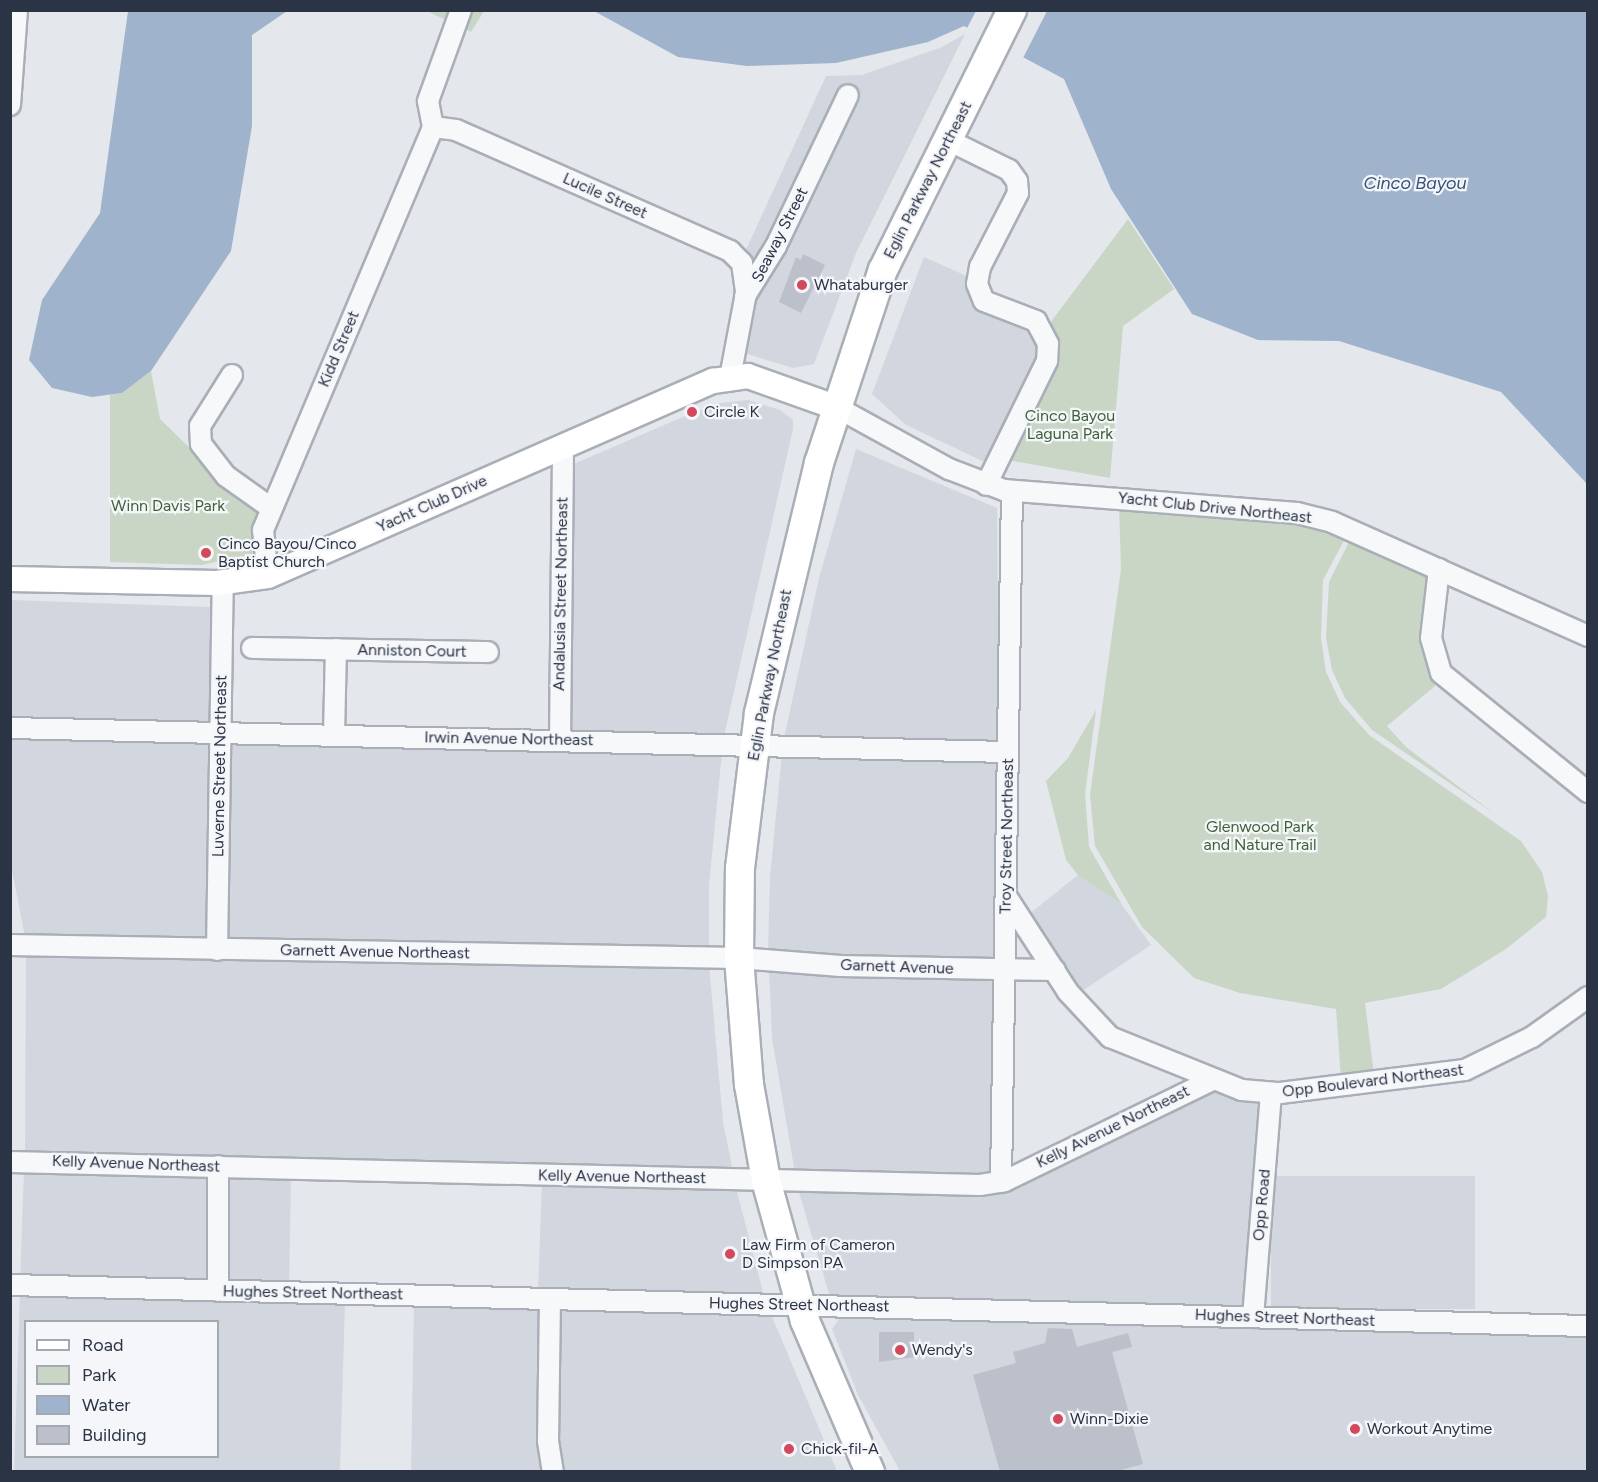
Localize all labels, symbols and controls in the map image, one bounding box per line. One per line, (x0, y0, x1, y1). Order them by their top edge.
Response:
street label: Eglin Parkway Northeast (880, 98, 976, 262)
street label: Lucile Street (560, 169, 650, 223)
water label: Cinco Bayou (1363, 172, 1467, 194)
street label: Seaway Street (748, 184, 812, 286)
place label: Whataburger (814, 275, 908, 295)
marker: Whataburger (795, 278, 809, 292)
street label: Kidd Street (314, 308, 364, 390)
place label: Circle K (704, 402, 759, 422)
marker: Circle K (685, 405, 699, 419)
park label: Cinco Bayou Laguna Park (1025, 406, 1115, 444)
street label: Yacht Club Drive (374, 471, 490, 537)
street label: Yacht Club Drive Northeast (1117, 488, 1313, 528)
park label: Winn Davis Park (111, 496, 225, 516)
street label: Andalusia Street Northeast (550, 497, 572, 691)
place label: Cinco Bayou/Cinco Baptist Church (218, 534, 357, 572)
marker: Cinco Bayou/Cinco Baptist Church (199, 546, 213, 560)
street label: Eglin Parkway Northeast (744, 587, 796, 763)
street label: Anniston Court (357, 640, 467, 662)
street label: Luverne Street Northeast (209, 675, 231, 857)
street label: Irwin Avenue Northeast (424, 728, 594, 750)
street label: Troy Street Northeast (996, 758, 1018, 914)
park label: Glenwood Park and Nature Trail (1204, 817, 1316, 855)
street label: Garnett Avenue Northeast (280, 941, 470, 963)
street label: Garnett Avenue (840, 955, 954, 979)
street label: Opp Boulevard Northeast (1281, 1060, 1465, 1102)
street label: Kelly Avenue Northeast (1033, 1081, 1193, 1173)
street label: Kelly Avenue Northeast (52, 1151, 220, 1177)
street label: Kelly Avenue Northeast (538, 1166, 706, 1188)
street label: Opp Road (1249, 1168, 1275, 1242)
place label: Law Firm of Cameron D Simpson PA (742, 1235, 895, 1273)
marker: Law Firm of Cameron D Simpson PA (723, 1247, 737, 1261)
street label: Hughes Street Northeast (223, 1282, 403, 1304)
street label: Hughes Street Northeast (709, 1294, 889, 1316)
street label: Hughes Street Northeast (1194, 1305, 1376, 1331)
legend (24, 1320, 219, 1458)
text: Road (82, 1334, 123, 1356)
place label: Wendy's (912, 1340, 973, 1360)
marker: Wendy's (893, 1343, 907, 1357)
text: Park (82, 1364, 116, 1386)
text: Water (82, 1394, 130, 1416)
place label: Winn-Dixie (1070, 1409, 1148, 1429)
marker: Winn-Dixie (1051, 1412, 1065, 1426)
place label: Workout Anytime (1367, 1419, 1492, 1439)
marker: Workout Anytime (1348, 1422, 1362, 1436)
text: Building (82, 1424, 147, 1446)
place label: Chick-fil-A (801, 1439, 879, 1459)
marker: Chick-fil-A (782, 1442, 796, 1456)

